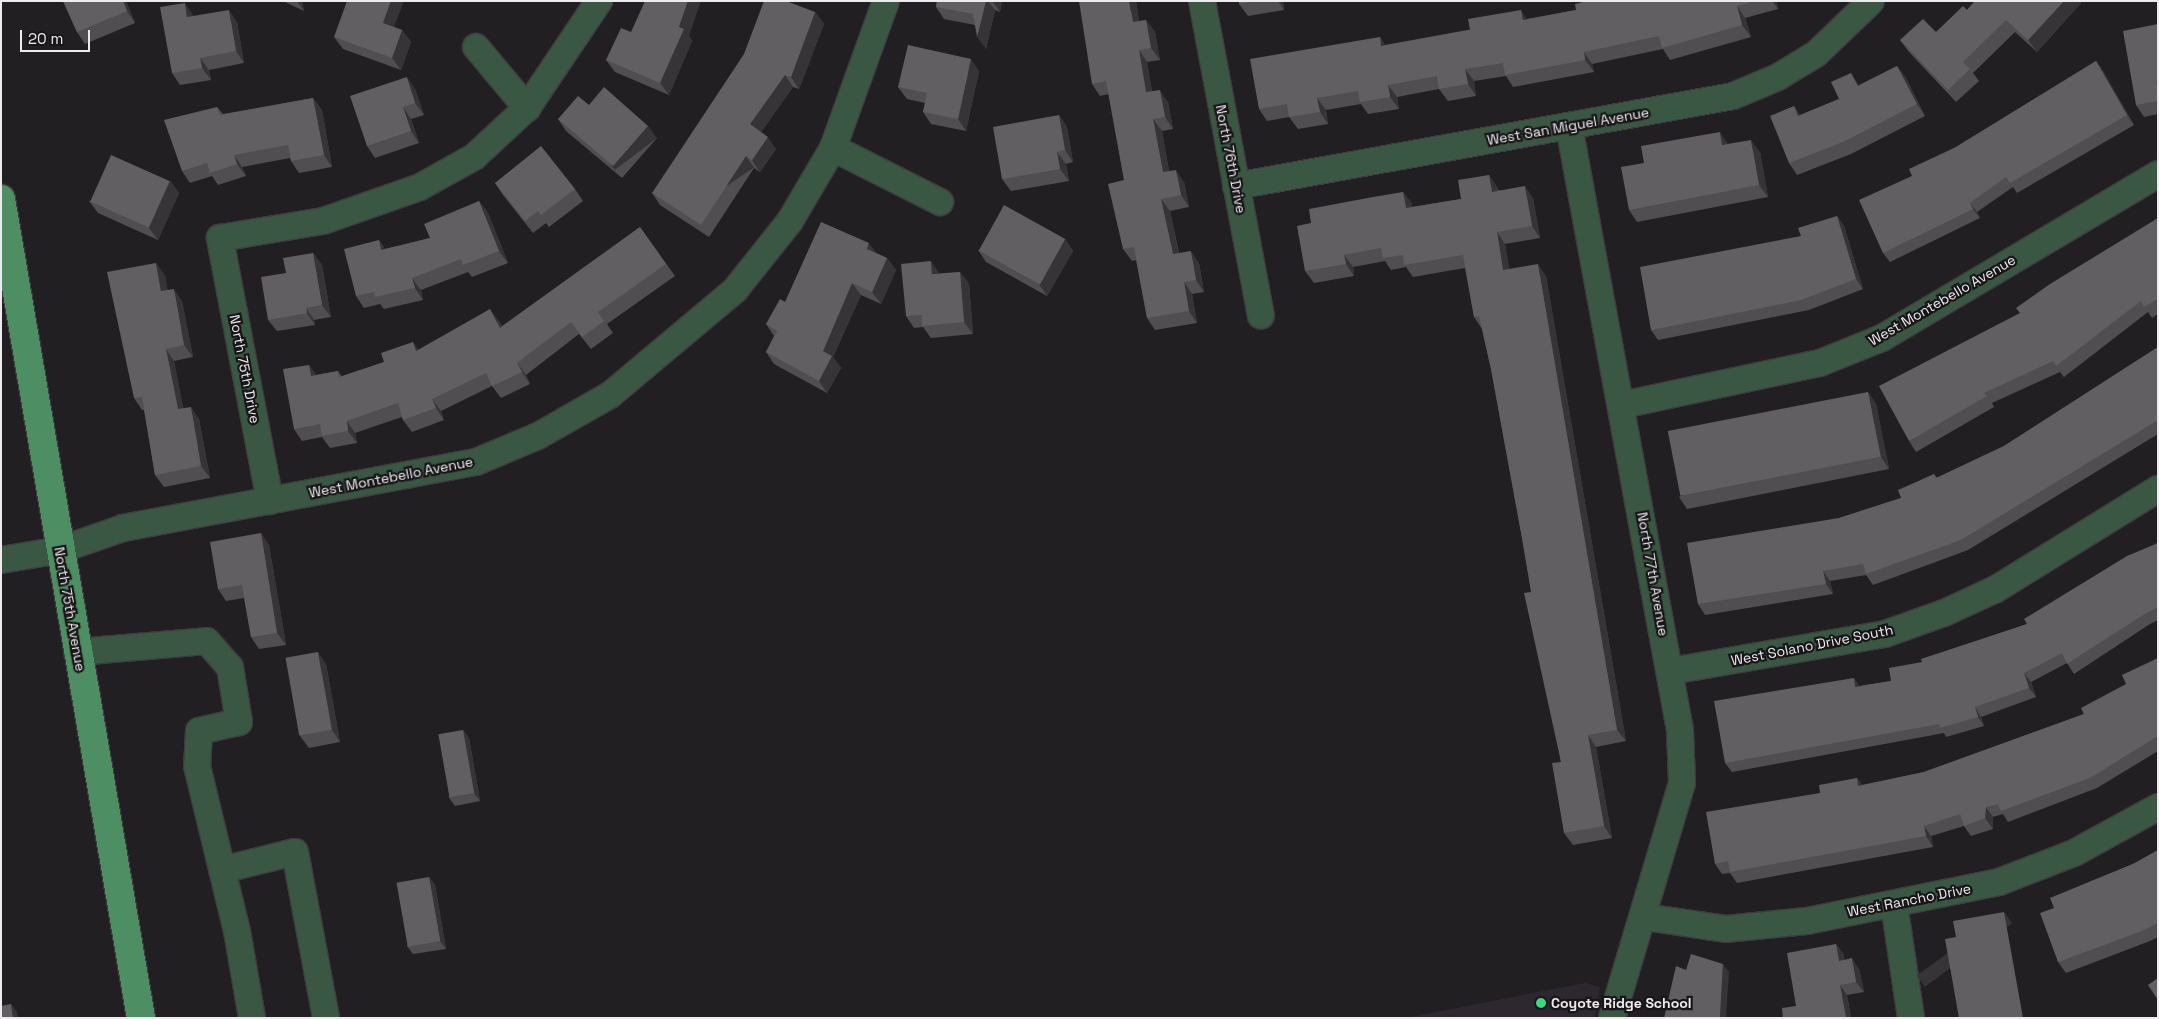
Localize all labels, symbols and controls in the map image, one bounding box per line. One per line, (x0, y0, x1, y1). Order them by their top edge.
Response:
scale bar (22, 20, 92, 52)
text: 20 m (28, 29, 63, 48)
street label: North 76th Drive (1212, 103, 1250, 215)
street label: West San Miguel Avenue (1486, 103, 1650, 149)
street label: West Montebello Avenue (1865, 251, 2019, 349)
street label: North 75th Drive (226, 313, 264, 425)
street label: West Montebello Avenue (307, 453, 475, 501)
street label: North 77th Avenue (1634, 511, 1672, 637)
street label: North 75th Avenue (51, 545, 89, 673)
street label: West Solano Drive South (1729, 621, 1895, 669)
street label: West Rancho Drive (1846, 880, 1972, 920)
place label: Coyote Ridge School (1551, 995, 1692, 1011)
marker: Coyote Ridge School (1535, 997, 1547, 1009)

